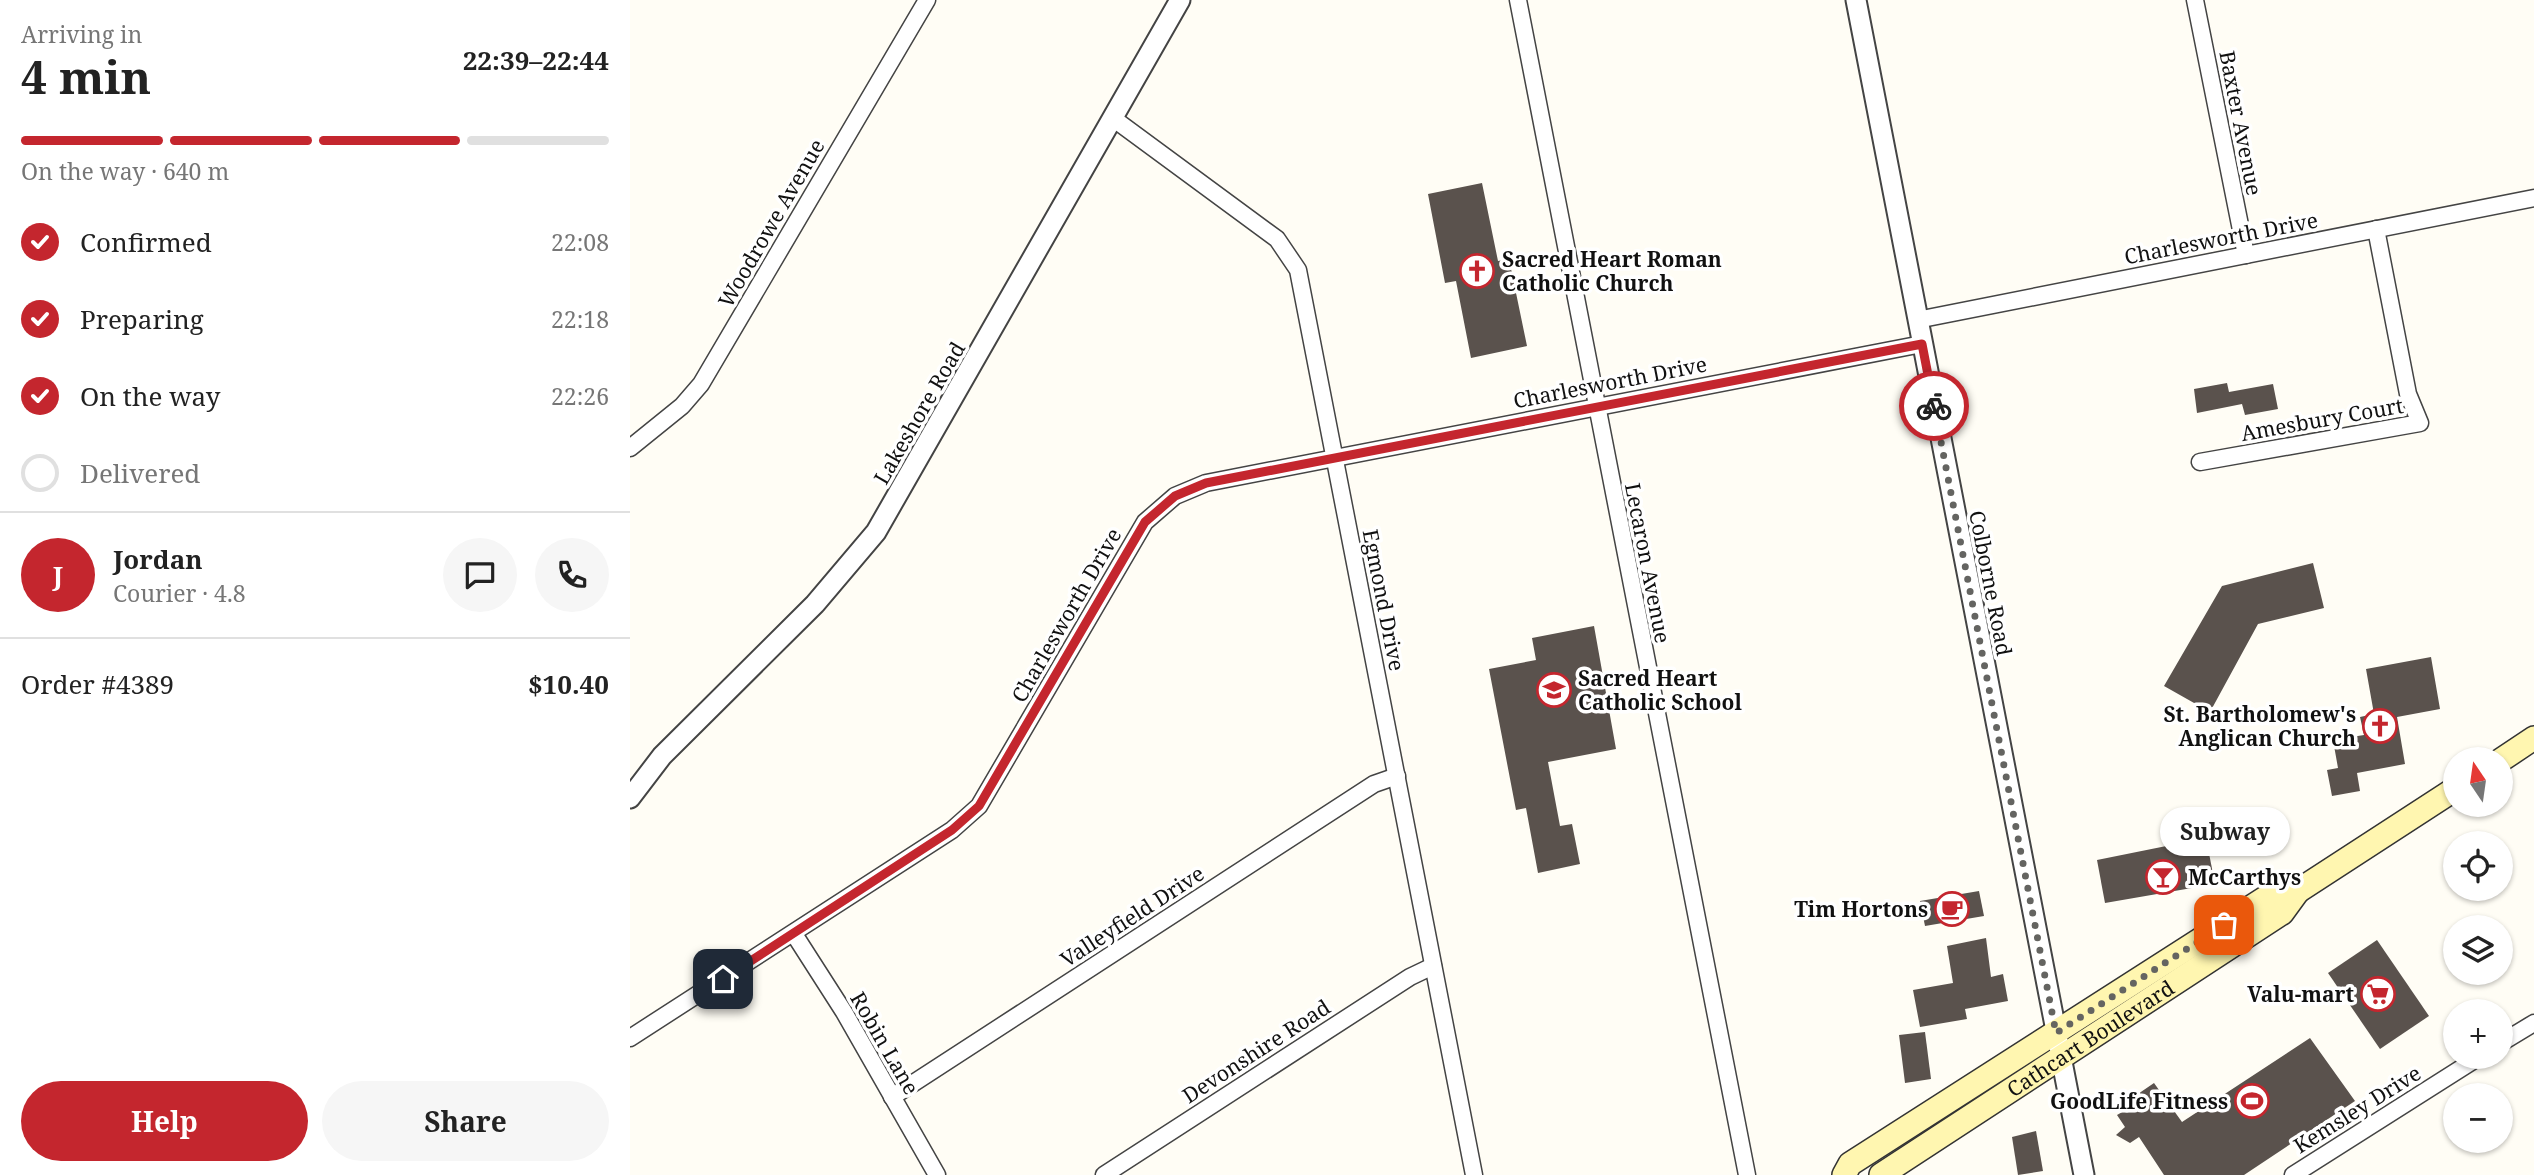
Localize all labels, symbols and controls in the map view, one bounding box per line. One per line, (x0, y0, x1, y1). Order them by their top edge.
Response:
text: Arriving in (21, 18, 142, 50)
text: 22:39–22:44 (463, 42, 609, 78)
text: 4 min (21, 45, 151, 107)
street label: Baxter Avenue (2213, 48, 2269, 198)
street label: Woodrowe Avenue (711, 134, 831, 312)
text: On the way · 640 m (21, 155, 229, 187)
street label: Charlesworth Drive (2122, 205, 2320, 271)
icon: check (21, 223, 59, 261)
text: Confirmed (80, 224, 212, 260)
text: 22:08 (551, 226, 609, 258)
place label: Sacred Heart Roman Catholic Church (1502, 245, 1722, 297)
church icon: Sacred Heart Roman Catholic Church (1458, 252, 1496, 290)
icon: check (21, 300, 59, 338)
text: Preparing (80, 301, 204, 337)
text: 22:18 (551, 303, 609, 335)
street label: Lakeshore Road (867, 337, 971, 489)
street label: Charlesworth Drive (1511, 349, 1709, 415)
courier (1899, 371, 1969, 441)
icon: check (21, 377, 59, 415)
text: On the way (80, 378, 220, 414)
text: 22:26 (551, 380, 609, 412)
icon: bike (1915, 387, 1953, 425)
street label: Amesbury Court (2239, 391, 2405, 447)
text: Delivered (80, 455, 200, 491)
street label: Lecaron Avenue (1619, 481, 1677, 645)
street label: Colborne Road (1963, 508, 2019, 658)
street label: Charlesworth Drive (1005, 523, 1127, 707)
street label: Egmond Drive (1357, 527, 1411, 673)
button: chat (443, 538, 517, 612)
button: phone (535, 538, 609, 612)
text: Jordan (113, 541, 203, 577)
text: J (53, 557, 63, 593)
text: Courier · 4.8 (113, 577, 246, 609)
place label: Sacred Heart Catholic School (1578, 664, 1742, 716)
text: Order #4389 (21, 666, 174, 702)
text: $10.40 (528, 666, 609, 702)
school or university icon: Sacred Heart Catholic School (1535, 671, 1573, 709)
place label: St. Bartholomew's Anglican Church (2163, 700, 2356, 752)
church icon: St. Bartholomew's Anglican Church (2361, 707, 2399, 745)
north arrow (2443, 747, 2513, 817)
map controls (2443, 747, 2513, 1153)
callout: Subway (2159, 806, 2289, 855)
text: Subway (2180, 815, 2270, 847)
button: locate (2443, 831, 2513, 901)
bar icon: McCarthys (2144, 858, 2182, 896)
street label: Valleyfield Drive (1055, 859, 1209, 973)
place label: McCarthys (2188, 863, 2301, 891)
cafe icon: Tim Hortons (1933, 890, 1971, 928)
place label: Tim Hortons (1794, 895, 1928, 923)
pin (2194, 895, 2254, 955)
icon: bag (2205, 906, 2243, 944)
button: layers (2443, 915, 2513, 985)
pin (693, 949, 753, 1009)
icon: home (704, 960, 742, 998)
street label: Cathcart Boulevard (2001, 973, 2179, 1103)
supermarket icon: Valu-mart (2359, 975, 2397, 1013)
place label: Valu-mart (2247, 980, 2354, 1008)
street label: Robin Lane (844, 987, 926, 1099)
street label: Devonshire Road (1177, 993, 1335, 1109)
button: + (2443, 999, 2513, 1069)
street label: Kemsley Drive (2288, 1059, 2426, 1159)
button: Help (21, 1081, 308, 1161)
button: Share (322, 1081, 609, 1161)
sports icon: GoodLife Fitness (2233, 1082, 2271, 1120)
button: − (2443, 1083, 2513, 1153)
place label: GoodLife Fitness (2050, 1087, 2228, 1115)

